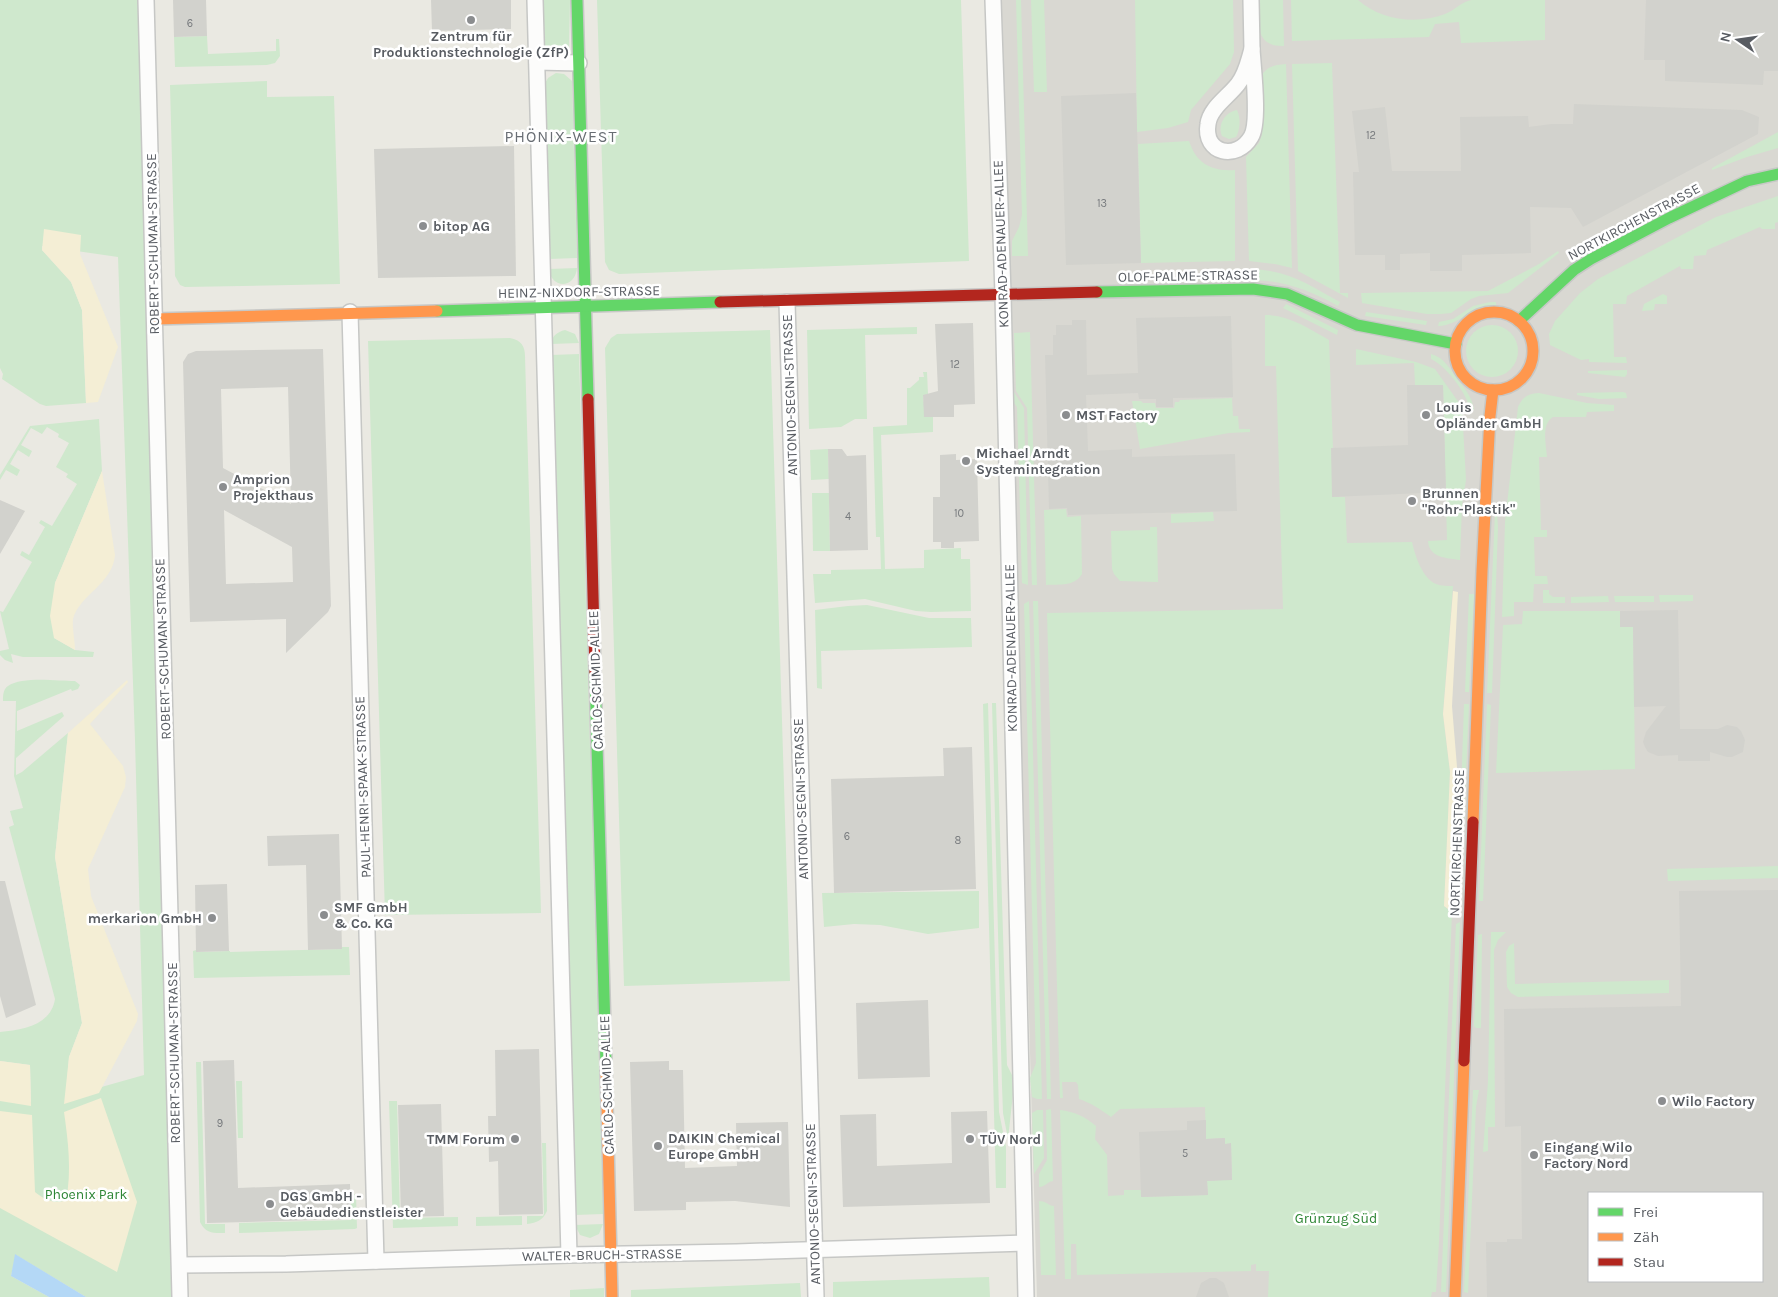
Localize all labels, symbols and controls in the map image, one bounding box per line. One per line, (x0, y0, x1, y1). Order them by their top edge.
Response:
marker: Zentrum für Produktionstechnologie (ZfP) (465, 14, 477, 26)
north arrow (1713, 15, 1763, 65)
house number: 6 (187, 17, 193, 30)
place label: Zentrum für Produktionstechnologie (ZfP) (373, 28, 569, 61)
text: N (1716, 30, 1735, 44)
district label: PHÖNIX-WEST (504, 127, 618, 146)
house number: 12 (1366, 129, 1376, 142)
street label: ROBERT-SCHUMAN-STRASSE (143, 153, 163, 335)
street label: KONRAD-ADENAUER-ALLEE (990, 160, 1012, 328)
street label: NORTKIRCHENSTRASSE (1565, 180, 1703, 264)
house number: 13 (1097, 197, 1107, 210)
place label: bitop AG (433, 218, 490, 235)
marker: bitop AG (417, 220, 429, 232)
street label: OLOF-PALME-STRASSE (1118, 266, 1258, 286)
street label: HEINZ-NIXDORF-STRASSE (498, 282, 660, 302)
street label: ANTONIO-SEGNI-STRASSE (779, 314, 801, 476)
house number: 12 (950, 358, 960, 371)
place label: Louis Opländer GmbH (1436, 399, 1542, 432)
place label: MST Factory (1076, 407, 1157, 424)
marker: MST Factory (1060, 409, 1072, 421)
marker: Louis Opländer GmbH (1420, 409, 1432, 421)
place label: Michael Arndt Systemintegration (976, 445, 1100, 478)
marker: Michael Arndt Systemintegration (960, 455, 972, 467)
place label: Amprion Projekthaus (233, 471, 314, 504)
marker: Amprion Projekthaus (217, 481, 229, 493)
place label: Brunnen "Rohr-Plastik" (1422, 485, 1515, 518)
marker: Brunnen "Rohr-Plastik" (1406, 495, 1418, 507)
house number: 10 (954, 507, 964, 520)
house number: 4 (845, 510, 851, 523)
street label: ROBERT-SCHUMAN-STRASSE (151, 558, 175, 740)
street label: KONRAD-ADENAUER-ALLEE (1001, 564, 1021, 732)
street label: CARLO-SCHMID-ALLEE (585, 610, 607, 750)
street label: PAUL-HENRI-SPAAK-STRASSE (351, 696, 375, 878)
street label: ANTONIO-SEGNI-STRASSE (790, 718, 812, 880)
street label: NORTKIRCHENSTRASSE (1446, 769, 1468, 917)
house number: 6 (844, 830, 850, 843)
house number: 8 (955, 834, 962, 847)
place label: SMF GmbH & Co. KG (334, 899, 408, 932)
marker: SMF GmbH & Co. KG (318, 909, 330, 921)
place label: merkarion GmbH (88, 910, 202, 927)
marker: merkarion GmbH (206, 912, 218, 924)
street label: ROBERT-SCHUMAN-STRASSE (164, 962, 184, 1144)
street label: CARLO-SCHMID-ALLEE (596, 1015, 618, 1155)
place label: Wilo Factory (1672, 1093, 1754, 1110)
marker: Wilo Factory (1656, 1095, 1668, 1107)
house number: 9 (217, 1117, 223, 1130)
street label: ANTONIO-SEGNI-STRASSE (802, 1123, 824, 1285)
place label: DAIKIN Chemical Europe GmbH (668, 1130, 780, 1163)
place label: TMM Forum (427, 1131, 505, 1148)
place label: TÜV Nord (980, 1131, 1041, 1148)
marker: TMM Forum (509, 1133, 521, 1145)
marker: TÜV Nord (964, 1133, 976, 1145)
place label: Eingang Wilo Factory Nord (1544, 1139, 1632, 1172)
marker: DAIKIN Chemical Europe GmbH (652, 1140, 664, 1152)
house number: 5 (1182, 1147, 1188, 1160)
marker: Eingang Wilo Factory Nord (1528, 1149, 1540, 1161)
park label: Phoenix Park (45, 1186, 127, 1203)
place label: DGS GmbH - Gebäudedienstleister (280, 1188, 423, 1221)
legend (1588, 1192, 1763, 1282)
marker: DGS GmbH - Gebäudedienstleister (264, 1198, 276, 1210)
text: Frei (1633, 1203, 1658, 1221)
park label: Grünzug Süd (1295, 1210, 1377, 1227)
text: Zäh (1633, 1228, 1659, 1246)
street label: WALTER-BRUCH-STRASSE (522, 1245, 682, 1265)
text: Stau (1633, 1253, 1665, 1271)

